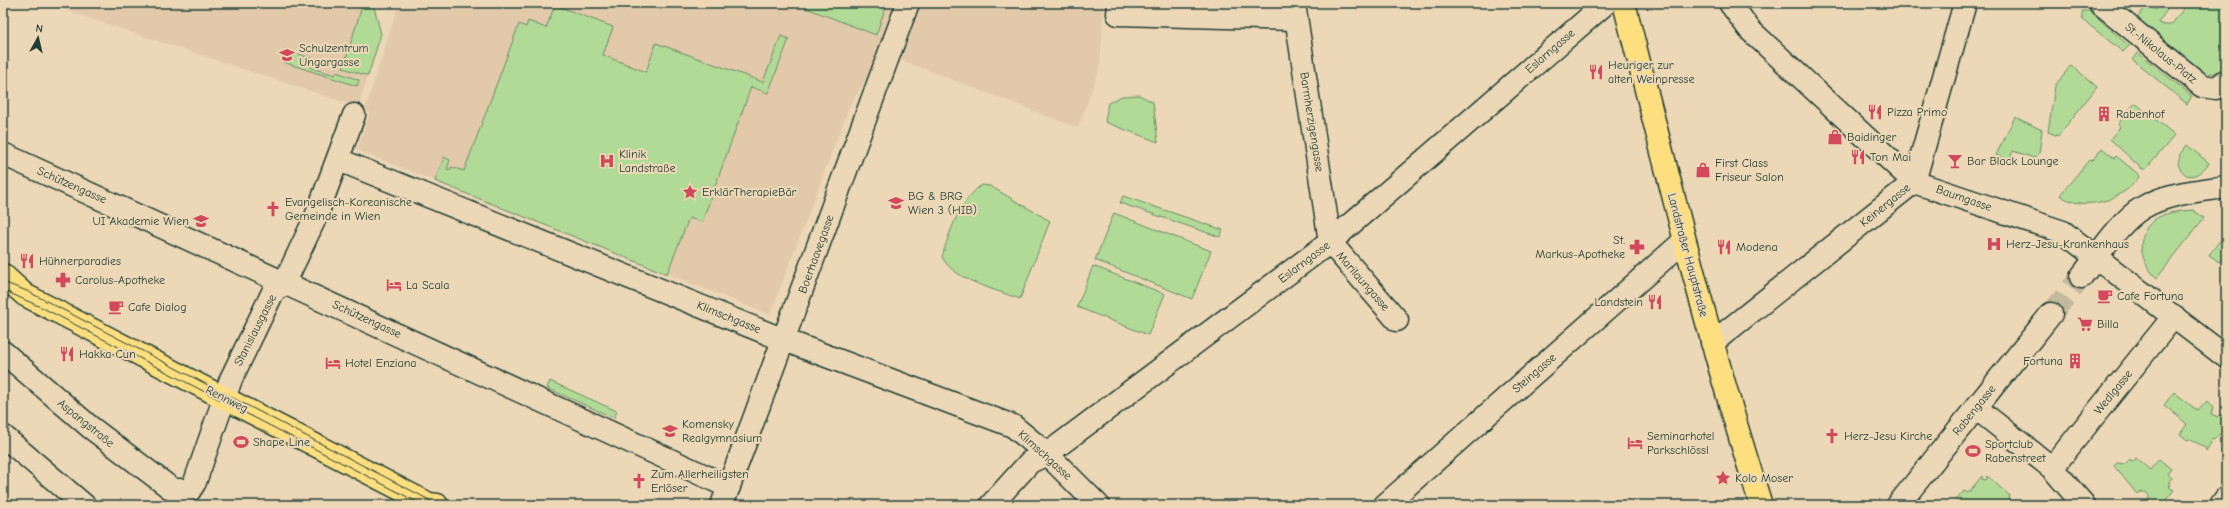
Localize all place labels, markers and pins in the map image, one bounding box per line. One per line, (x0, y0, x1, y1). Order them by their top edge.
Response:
place label: Schulzentrum Ungargasse (299, 41, 369, 69)
school or university icon: Schulzentrum Ungargasse (278, 46, 296, 64)
place label: Heuriger zur alten Weinpresse (1608, 58, 1694, 86)
restaurant icon: Heuriger zur alten Weinpresse (1587, 63, 1605, 81)
restaurant icon: Pizza Primo (1866, 103, 1884, 121)
place label: Pizza Primo (1887, 105, 1947, 119)
building icon: Rabenhof (2095, 105, 2113, 123)
place label: Rabenhof (2116, 107, 2165, 121)
shop icon: Baidinger (1826, 128, 1844, 146)
place label: Baidinger (1847, 130, 1896, 144)
place label: Klinik Landstraße (619, 147, 675, 175)
restaurant icon: Ton Mai (1849, 148, 1867, 166)
place label: Ton Mai (1870, 150, 1911, 164)
hospital icon: Klinik Landstraße (598, 152, 616, 170)
bar icon: Bar Black Lounge (1946, 152, 1964, 170)
place label: Bar Black Lounge (1967, 154, 2059, 168)
place label: First Class Friseur Salon (1715, 156, 1784, 184)
shop icon: First Class Friseur Salon (1694, 161, 1712, 179)
place icon: ErklärTherapieBär (681, 183, 699, 201)
place label: ErklärTherapieBär (702, 185, 797, 199)
place label: BG & BRG Wien 3 (HIB) (908, 189, 977, 217)
school or university icon: BG & BRG Wien 3 (HIB) (887, 194, 905, 212)
place label: Evangelisch-Koreanische Gemeinde in Wien (285, 195, 412, 223)
church icon: Evangelisch-Koreanische Gemeinde in Wien (264, 200, 282, 218)
school or university icon: UI Akademie Wien (192, 212, 210, 230)
place label: UI Akademie Wien (92, 214, 189, 228)
place label: St. Markus-Apotheke (1535, 233, 1625, 261)
hospital icon: Herz-Jesu-Krankenhaus (1985, 235, 2003, 253)
place label: Herz-Jesu-Krankenhaus (2006, 237, 2129, 251)
pharmacy icon: St. Markus-Apotheke (1628, 238, 1646, 256)
restaurant icon: Modena (1715, 238, 1733, 256)
place label: Modena (1736, 240, 1778, 254)
restaurant icon: Hühnerparadies (18, 252, 36, 270)
place label: Hühnerparadies (39, 254, 121, 268)
pharmacy icon: Carolus-Apotheke (54, 271, 72, 289)
place label: Carolus-Apotheke (75, 273, 165, 287)
hotel icon: La Scala (385, 276, 403, 294)
place label: La Scala (406, 278, 449, 292)
cafe icon: Cafe Fortuna (2096, 287, 2114, 305)
place label: Cafe Fortuna (2117, 289, 2183, 303)
restaurant icon: Landstein (1646, 293, 1664, 311)
place label: Landstein (1595, 295, 1643, 309)
cafe icon: Cafe Dialog (107, 298, 125, 316)
place label: Cafe Dialog (128, 300, 187, 314)
supermarket icon: Billa (2076, 315, 2094, 333)
place label: Billa (2097, 317, 2119, 331)
restaurant icon: Hakka Cun (58, 345, 76, 363)
place label: Hakka Cun (79, 347, 136, 361)
building icon: Fortuna (2066, 352, 2084, 370)
hotel icon: Hotel Enziana (324, 354, 342, 372)
place label: Fortuna (2023, 354, 2063, 368)
place label: Hotel Enziana (345, 356, 416, 370)
place label: Komensky Realgymnasium (682, 417, 762, 445)
school or university icon: Komensky Realgymnasium (661, 422, 679, 440)
church icon: Herz-Jesu Kirche (1823, 427, 1841, 445)
place label: Seminarhotel Parkschlössl (1647, 429, 1714, 457)
place label: Herz-Jesu Kirche (1844, 429, 1932, 443)
sports icon: Shape Line (232, 433, 250, 451)
hotel icon: Seminarhotel Parkschlössl (1626, 434, 1644, 452)
place label: Shape Line (253, 435, 310, 449)
place label: Sportclub Rabenstreet (1985, 437, 2046, 465)
sports icon: Sportclub Rabenstreet (1964, 442, 1982, 460)
place label: Zum Allerheiligsten Erlöser (651, 467, 749, 495)
place icon: Kolo Moser (1714, 469, 1732, 487)
place label: Kolo Moser (1735, 471, 1793, 485)
church icon: Zum Allerheiligsten Erlöser (630, 472, 648, 490)

